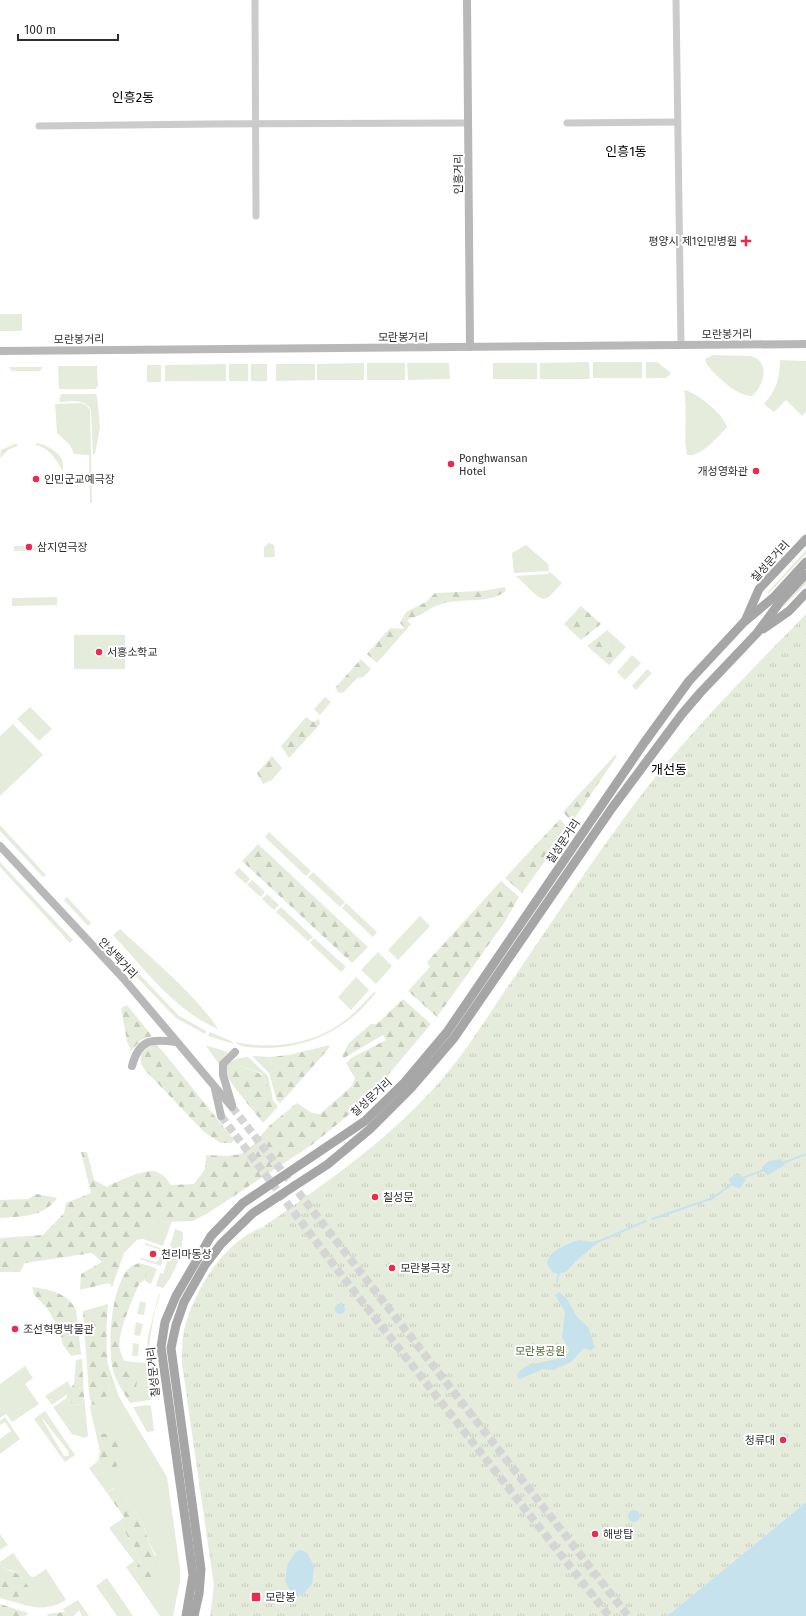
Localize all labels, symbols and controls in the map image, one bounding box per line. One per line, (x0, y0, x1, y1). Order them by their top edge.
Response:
scale bar (18, 16, 118, 42)
text: 100 m (24, 23, 56, 37)
district label: 인흥2동 (112, 90, 154, 105)
district label: 인흥1동 (605, 144, 647, 159)
street label: 인흥거리 (452, 154, 465, 194)
place label: 평양시 제1인민병원 (648, 235, 737, 248)
marker: 평양시 제1인민병원 (740, 235, 752, 247)
street label: 모란봉거리 (702, 328, 752, 341)
street label: 모란봉거리 (378, 331, 428, 344)
street label: 모란봉거리 (54, 333, 104, 346)
place label: Ponghwansan Hotel (459, 452, 528, 478)
marker: Ponghwansan Hotel (446, 459, 456, 469)
place label: 개성영화관 (697, 465, 748, 478)
marker: 개성영화관 (751, 466, 761, 476)
place label: 인민군교예극장 (44, 473, 115, 486)
marker: 인민군교예극장 (31, 474, 41, 484)
street label: 칠성문거리 (749, 538, 792, 584)
place label: 삼지연극장 (37, 541, 88, 554)
marker: 삼지연극장 (24, 542, 34, 552)
place label: 서흥소학교 (107, 646, 158, 659)
marker: 서흥소학교 (94, 647, 104, 657)
district label: 개선동 (651, 762, 687, 777)
street label: 칠성문거리 (544, 817, 583, 866)
street label: 안상택거리 (96, 935, 140, 981)
street label: 칠성문거리 (348, 1076, 394, 1119)
place label: 칠성문 (383, 1191, 413, 1204)
marker: 칠성문 (370, 1192, 380, 1202)
place label: 천리마동상 (161, 1248, 212, 1261)
marker: 천리마동상 (148, 1249, 158, 1259)
place label: 모란봉극장 (400, 1262, 451, 1275)
marker: 모란봉극장 (387, 1263, 397, 1273)
place label: 조선혁명박물관 (23, 1323, 94, 1336)
marker: 조선혁명박물관 (10, 1324, 20, 1334)
park label: 모란봉공원 (515, 1345, 565, 1358)
street label: 칠성문거리 (144, 1346, 163, 1398)
place label: 청류대 (745, 1434, 775, 1447)
marker: 청류대 (778, 1435, 788, 1445)
place label: 해방탑 (603, 1528, 633, 1541)
marker: 해방탑 (590, 1529, 600, 1539)
marker: 모란봉 (250, 1591, 262, 1603)
place label: 모란봉 (265, 1591, 295, 1604)

